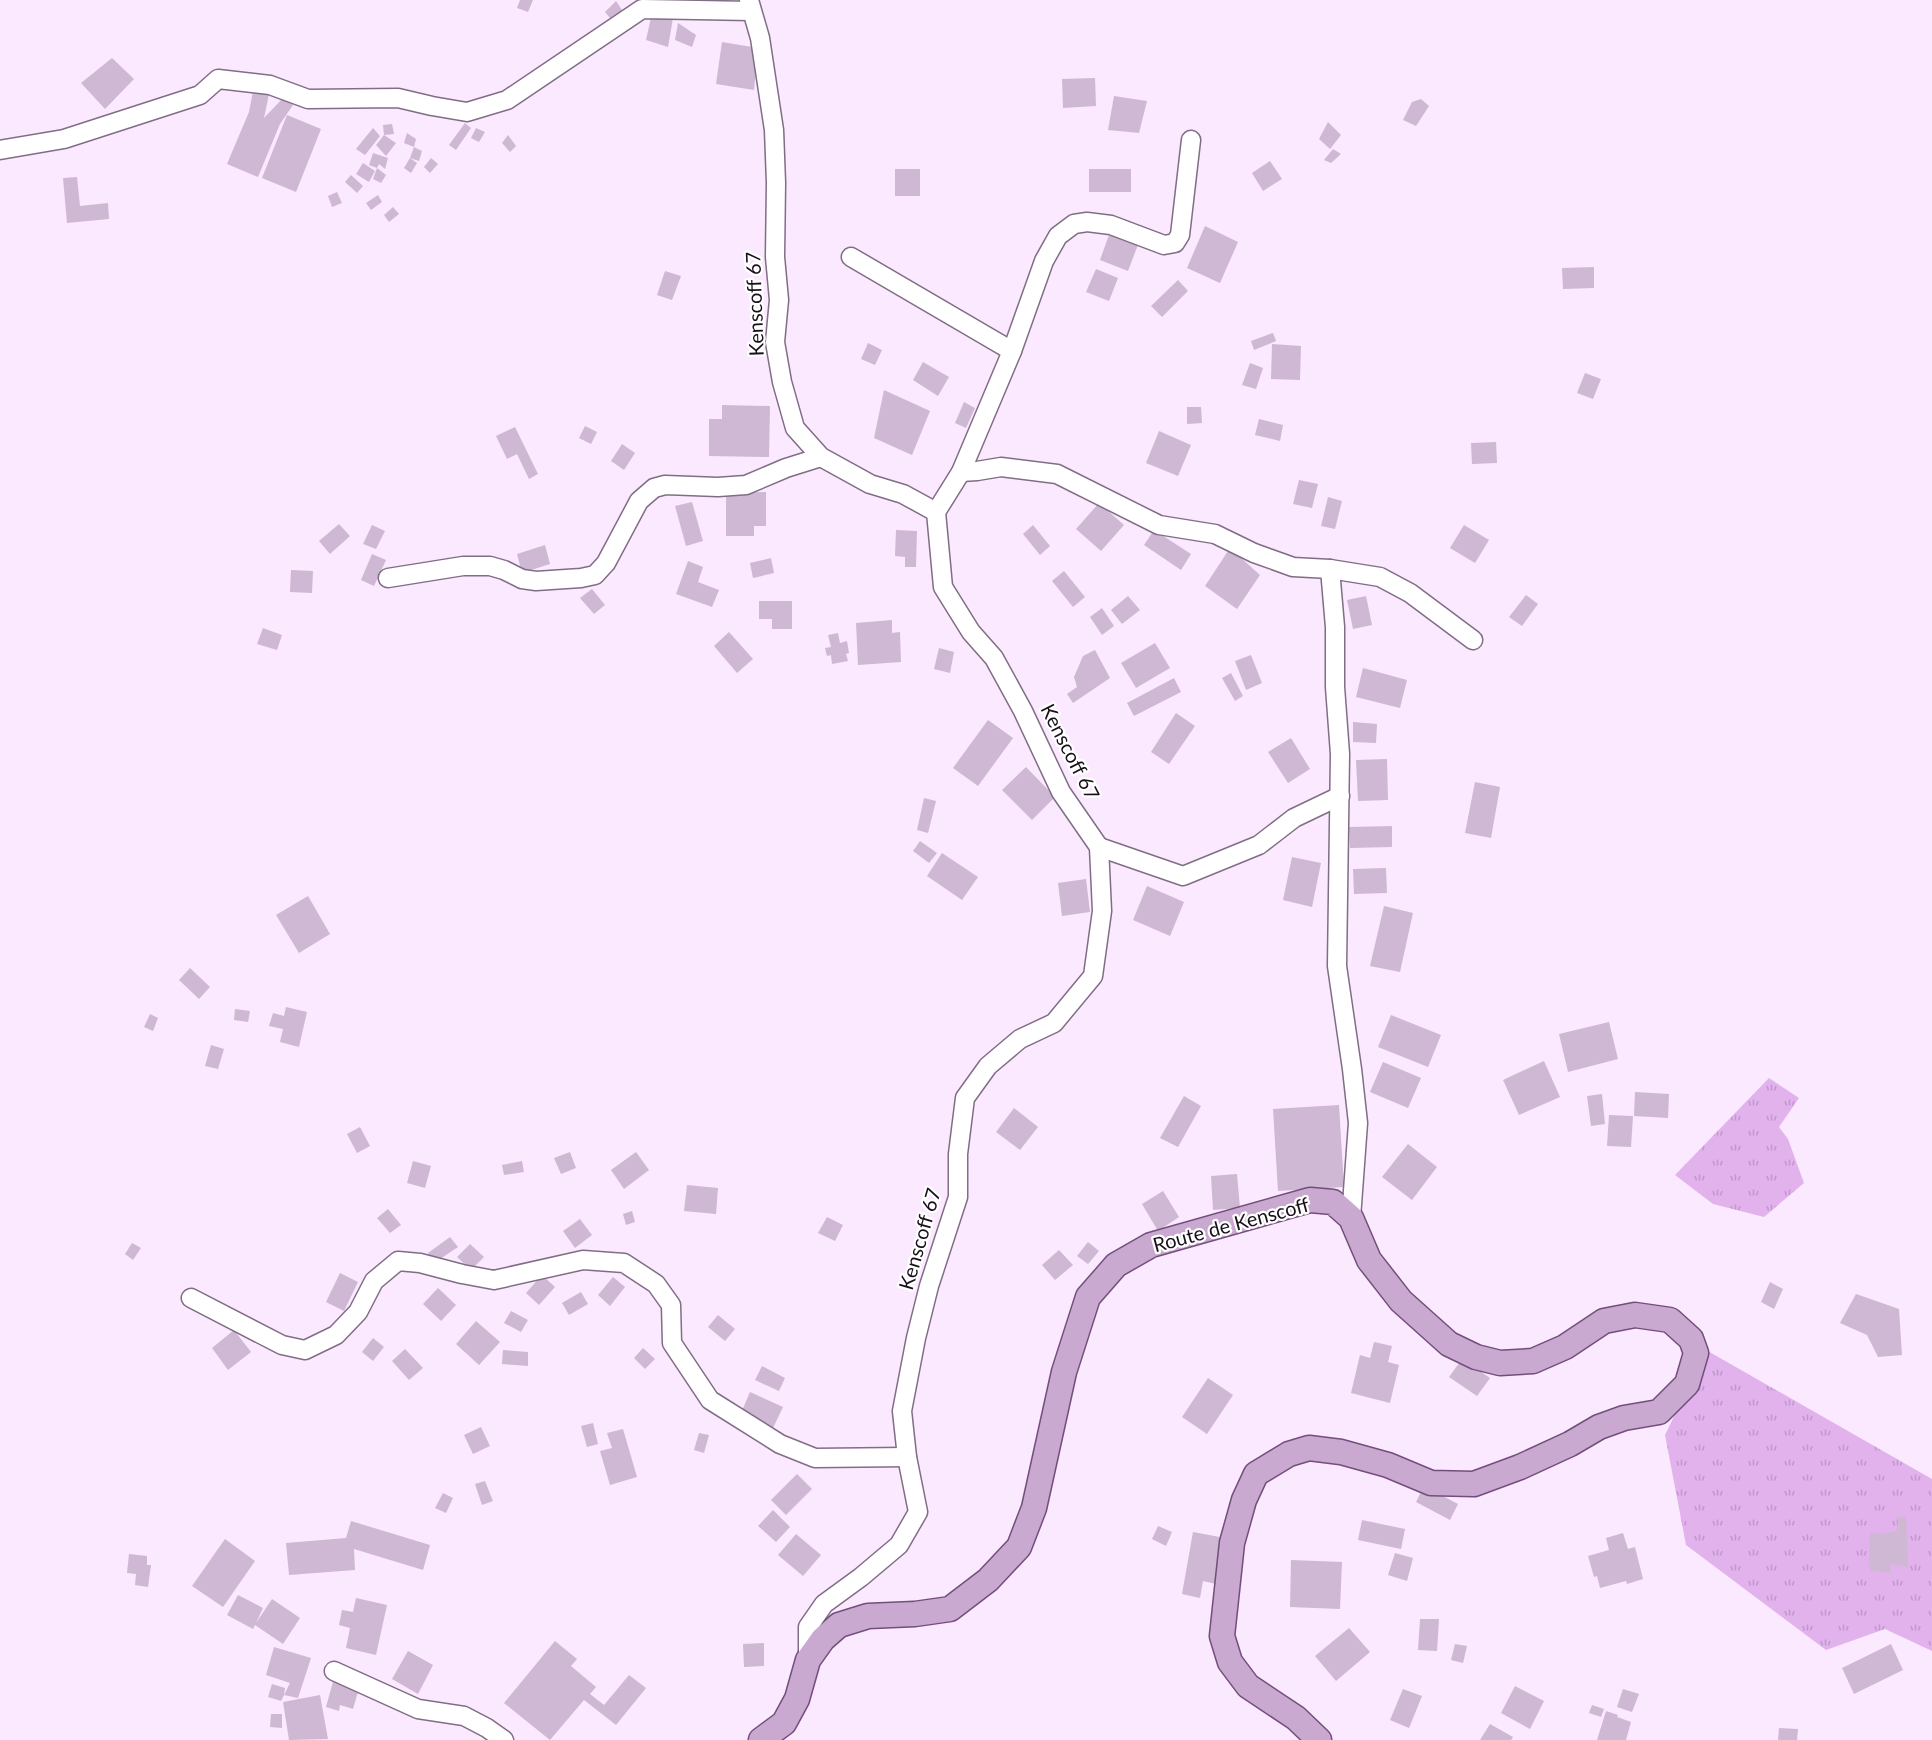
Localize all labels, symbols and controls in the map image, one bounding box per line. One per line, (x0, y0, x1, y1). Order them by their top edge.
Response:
street label: Kenscoff 67 (740, 251, 768, 357)
street label: Kenscoff 67 (1036, 699, 1105, 804)
street label: Kenscoff 67 (893, 1185, 945, 1292)
street label: Route de Kenscoff (1150, 1191, 1312, 1256)

